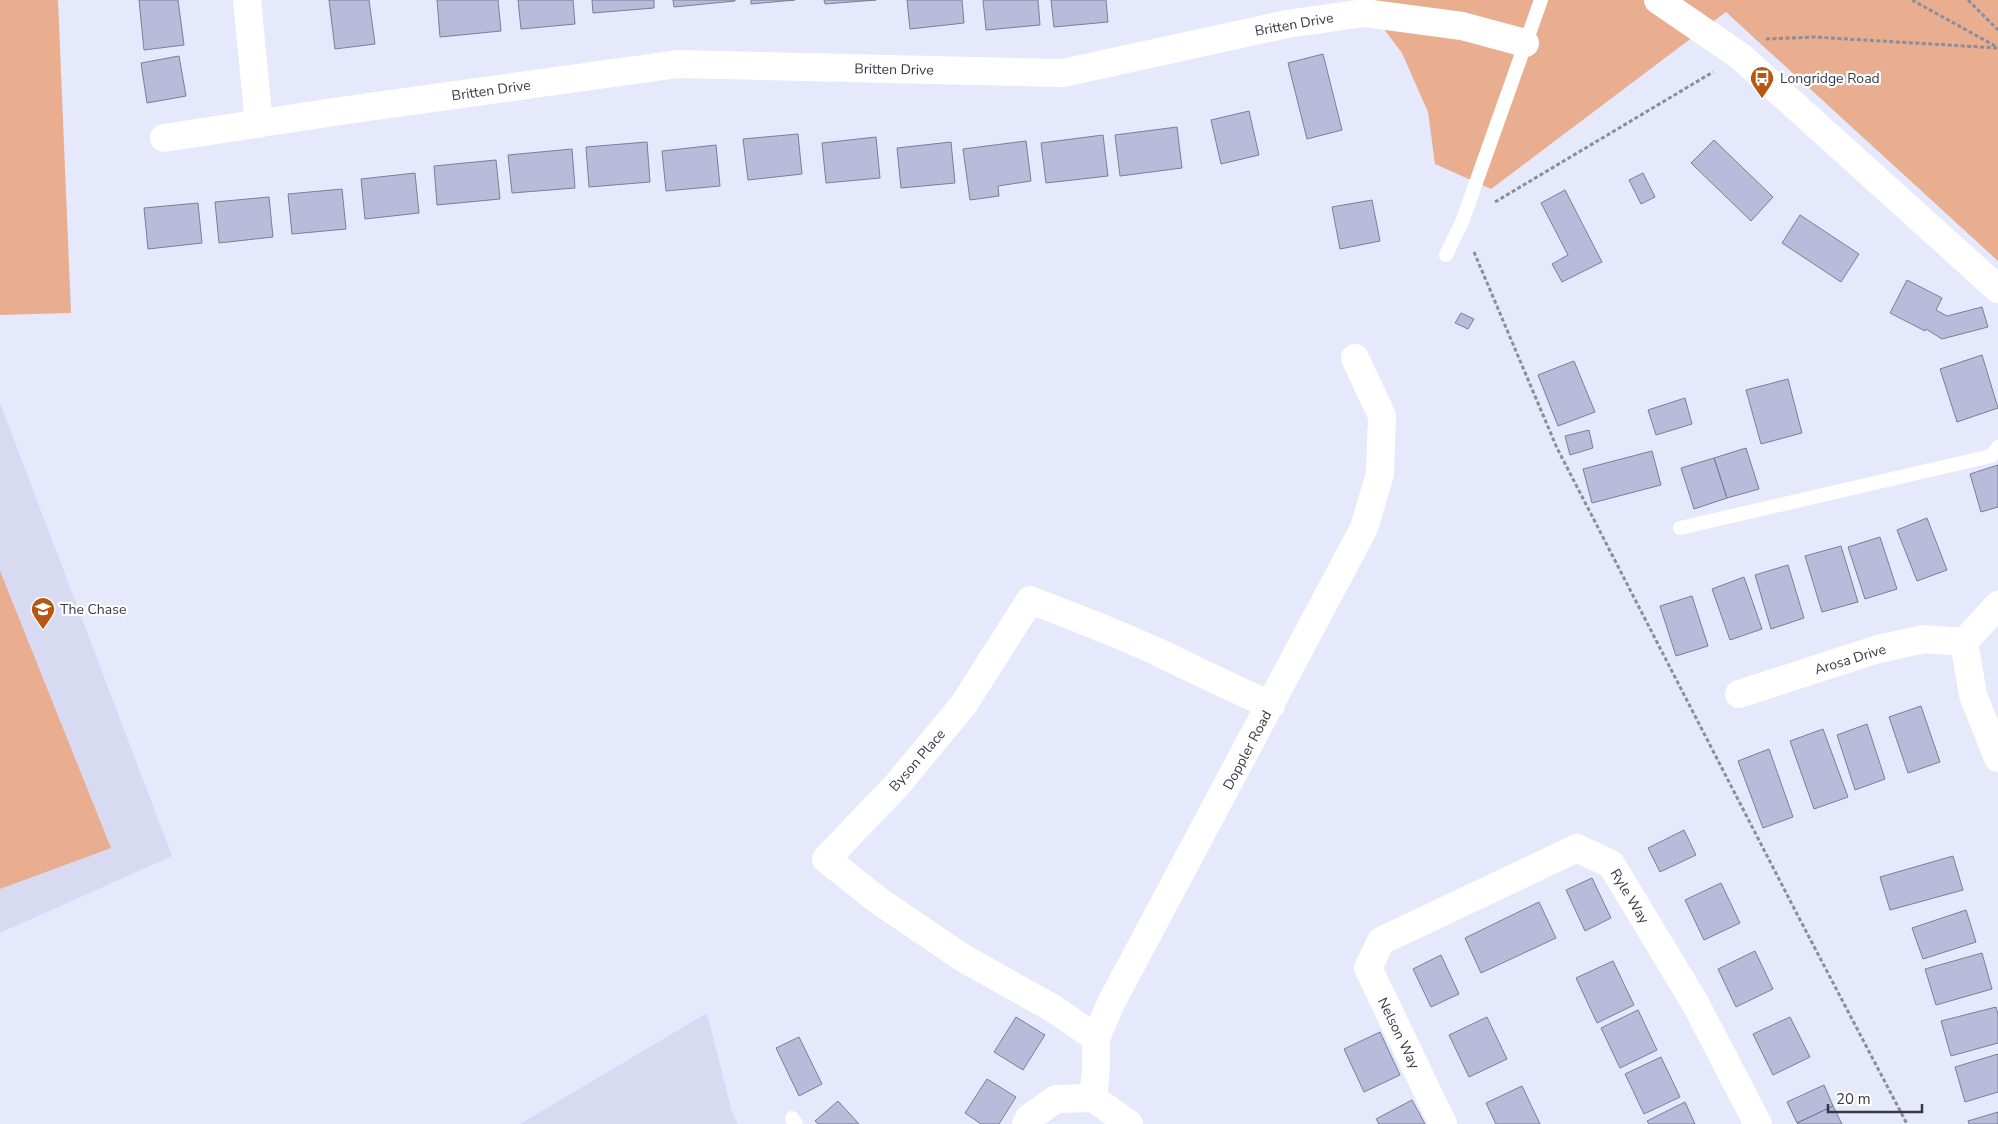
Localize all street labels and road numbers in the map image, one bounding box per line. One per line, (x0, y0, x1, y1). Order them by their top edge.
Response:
street label: Britten Drive (1253, 8, 1335, 41)
street label: Britten Drive (854, 59, 934, 80)
street label: Britten Drive (450, 76, 532, 105)
street label: Arosa Drive (1812, 640, 1888, 679)
street label: Doppler Road (1219, 707, 1276, 793)
street label: Byson Place (885, 725, 950, 796)
street label: Ryle Way (1606, 865, 1654, 928)
street label: Nelson Way (1373, 994, 1424, 1073)

